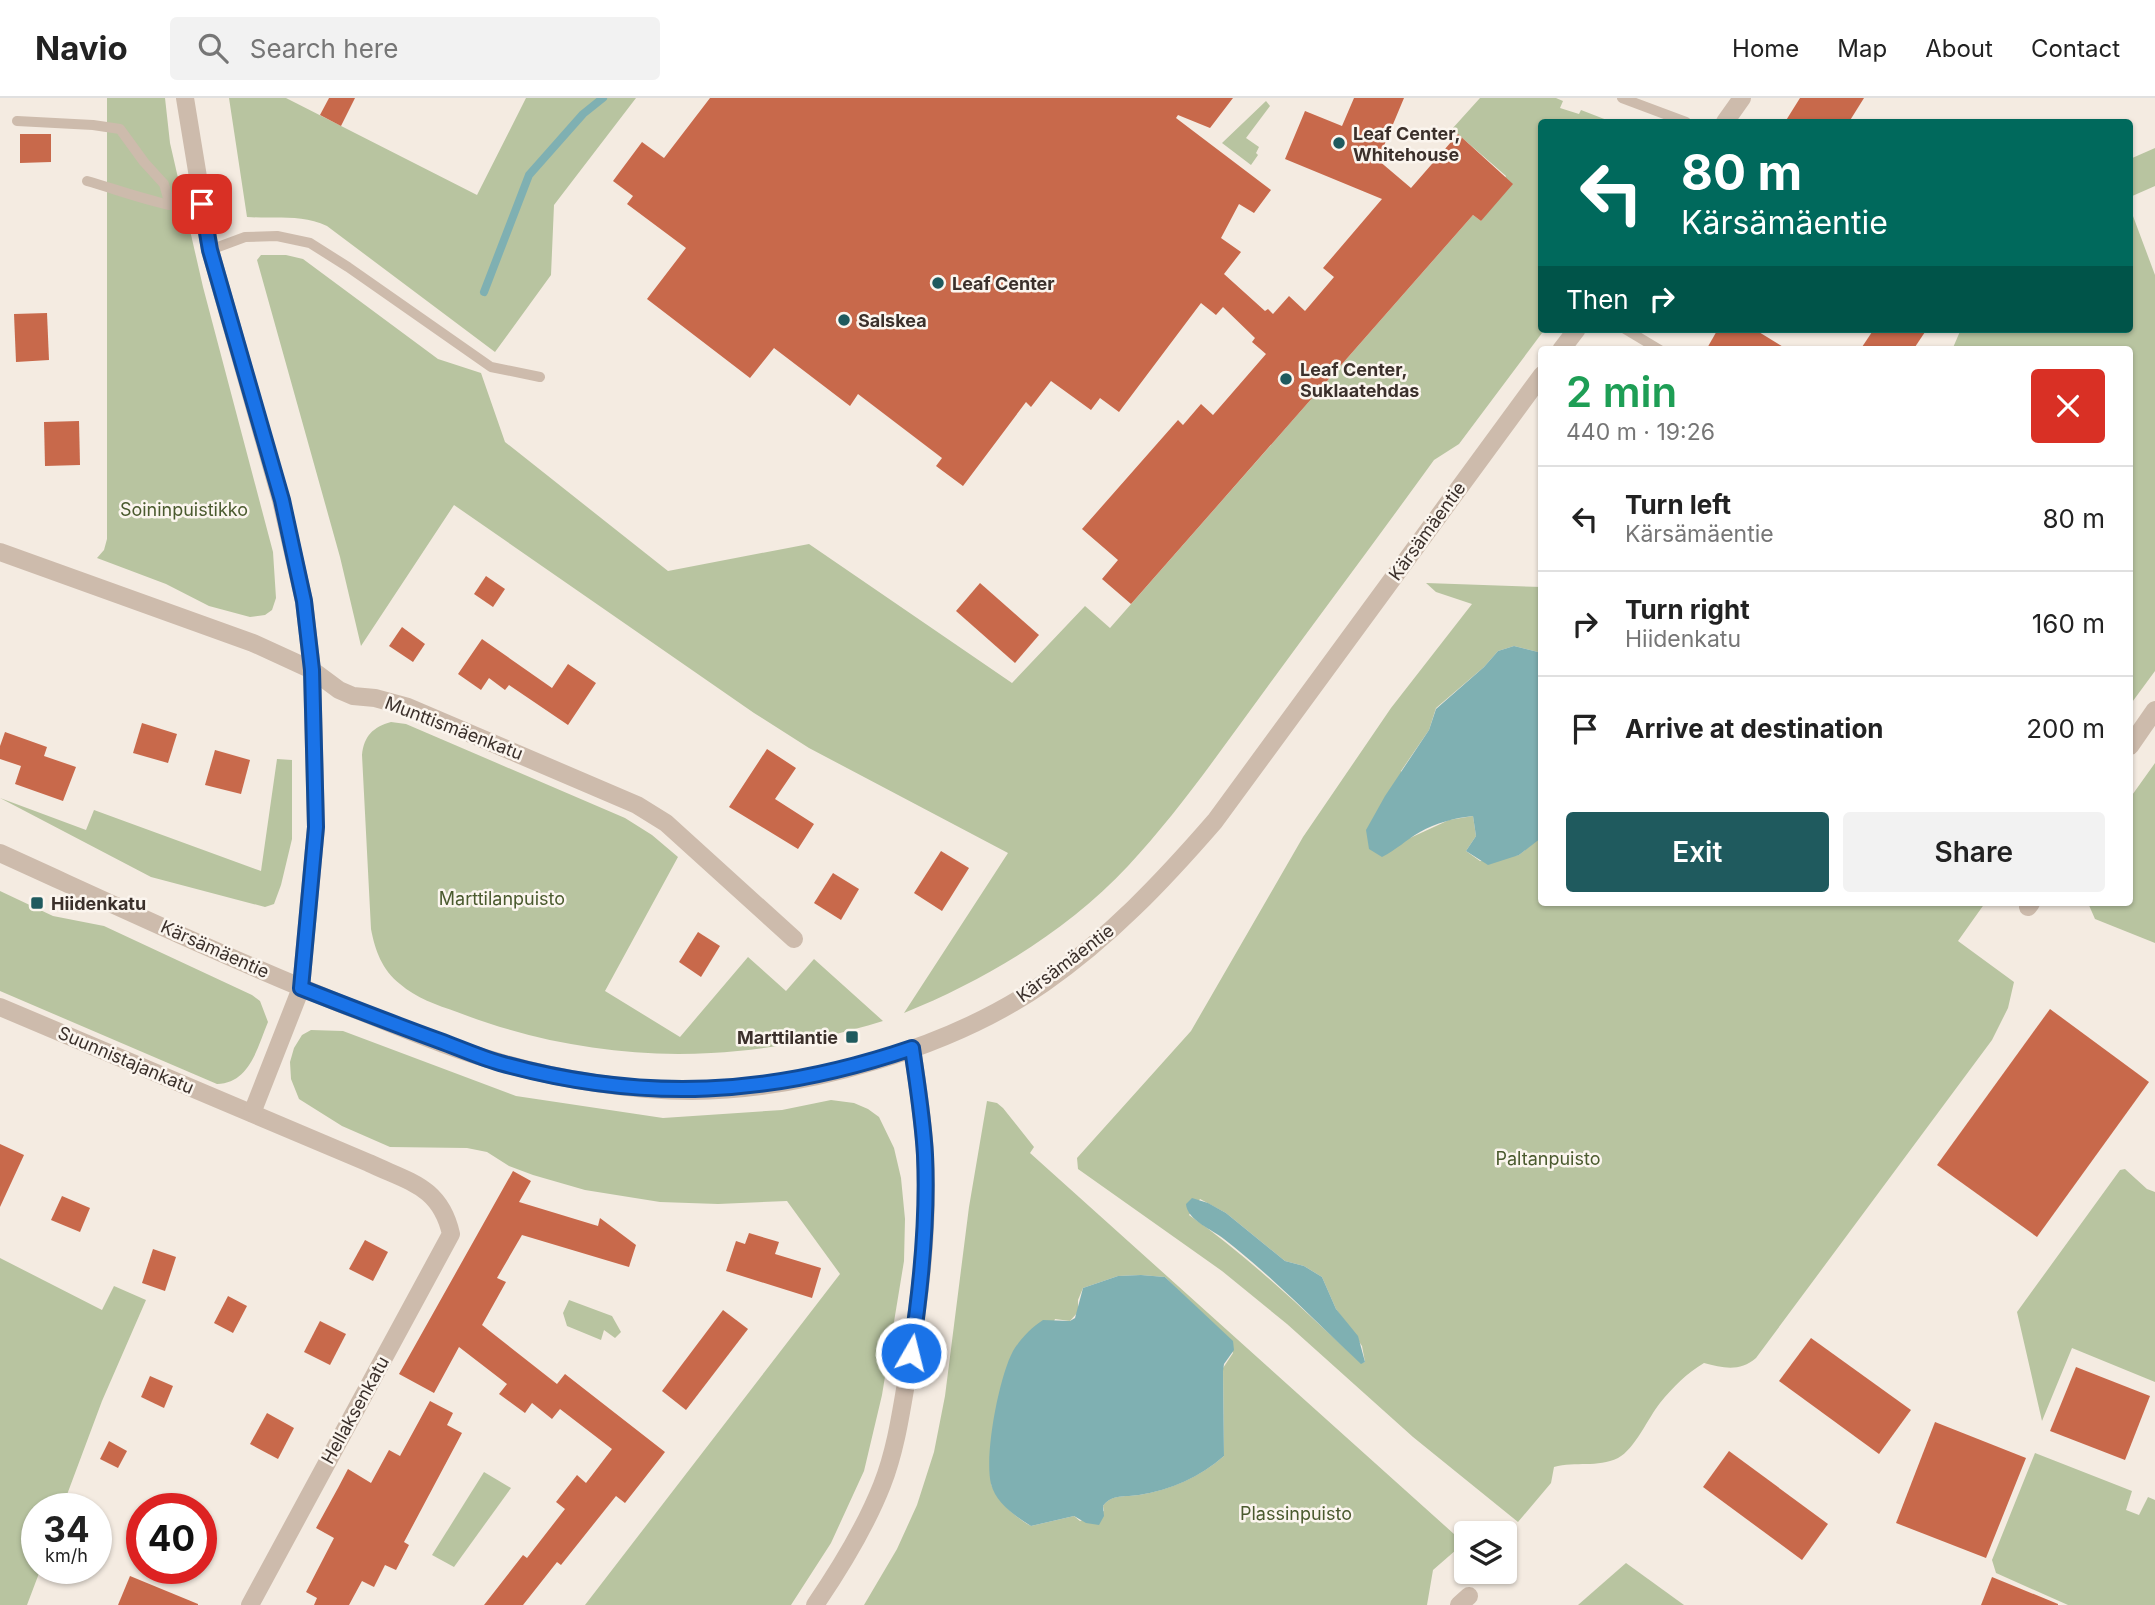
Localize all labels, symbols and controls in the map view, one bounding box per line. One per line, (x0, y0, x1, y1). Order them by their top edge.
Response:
search box (170, 17, 660, 80)
text: Navio (35, 28, 128, 68)
icon: search (194, 29, 232, 67)
text: Search here (250, 33, 398, 64)
text: Home (1732, 34, 1799, 63)
text: Map (1837, 34, 1887, 63)
text: About (1925, 34, 1993, 63)
text: Contact (2031, 34, 2120, 63)
place label: Leaf Center, Whitehouse (1353, 123, 1461, 165)
marker: Leaf Center, Whitehouse (1331, 135, 1347, 151)
text: 80 m (1681, 143, 1802, 202)
icon: left (1566, 147, 1657, 238)
pin (172, 174, 232, 234)
icon: arrive (183, 185, 221, 223)
text: Kärsämäentie (1681, 203, 1888, 242)
place label: Leaf Center (952, 273, 1055, 294)
marker: Leaf Center (930, 275, 946, 291)
icon: right (1643, 280, 1681, 318)
text: Then (1566, 284, 1629, 315)
place label: Salskea (858, 310, 927, 331)
marker: Salskea (836, 312, 852, 328)
place label: Leaf Center, Suklaatehdas (1300, 359, 1419, 401)
text: 2 min (1566, 366, 1677, 417)
button: close (2031, 369, 2105, 443)
marker: Leaf Center, Suklaatehdas (1278, 371, 1294, 387)
text: 440 m · 19:26 (1566, 418, 1715, 446)
street label: Kärsämäentie (1384, 478, 1470, 584)
text: Turn left (1625, 489, 1731, 520)
park label: Soininpuistikko (120, 499, 248, 520)
icon: left (1566, 500, 1604, 538)
text: 80 m (2042, 503, 2105, 534)
text: Kärsämäentie (1625, 520, 1774, 548)
text: Turn right (1625, 594, 1750, 625)
icon: right (1566, 605, 1604, 643)
text: 160 m (2032, 608, 2105, 639)
text: Hiidenkatu (1625, 625, 1741, 653)
street label: Munttismäenkatu (382, 692, 526, 764)
icon: arrive (1566, 710, 1604, 748)
text: Arrive at destination (1625, 713, 1884, 744)
text: 200 m (2026, 713, 2105, 744)
button: Exit (1566, 812, 1829, 892)
button: Share (1843, 812, 2105, 892)
park label: Marttilanpuisto (439, 888, 565, 909)
place label: Hiidenkatu (51, 893, 146, 914)
marker: Hiidenkatu (29, 895, 45, 911)
street label: Kärsämäentie (158, 916, 272, 982)
street label: Kärsämäentie (1012, 920, 1118, 1006)
street label: Suunnistajankatu (55, 1022, 197, 1098)
place label: Marttilantie (737, 1027, 838, 1048)
marker: Marttilantie (844, 1029, 860, 1045)
park label: Paltanpuisto (1496, 1148, 1600, 1169)
position arrow (874, 1316, 948, 1390)
street label: Hellaksenkatu (317, 1353, 393, 1467)
speed limit sign: 40 (126, 1493, 217, 1584)
park label: Plassinpuisto (1240, 1503, 1352, 1524)
text: 34 (43, 1508, 90, 1550)
map controls (1454, 1521, 1517, 1584)
button: layers (1454, 1521, 1517, 1584)
text: km/h (45, 1545, 88, 1566)

